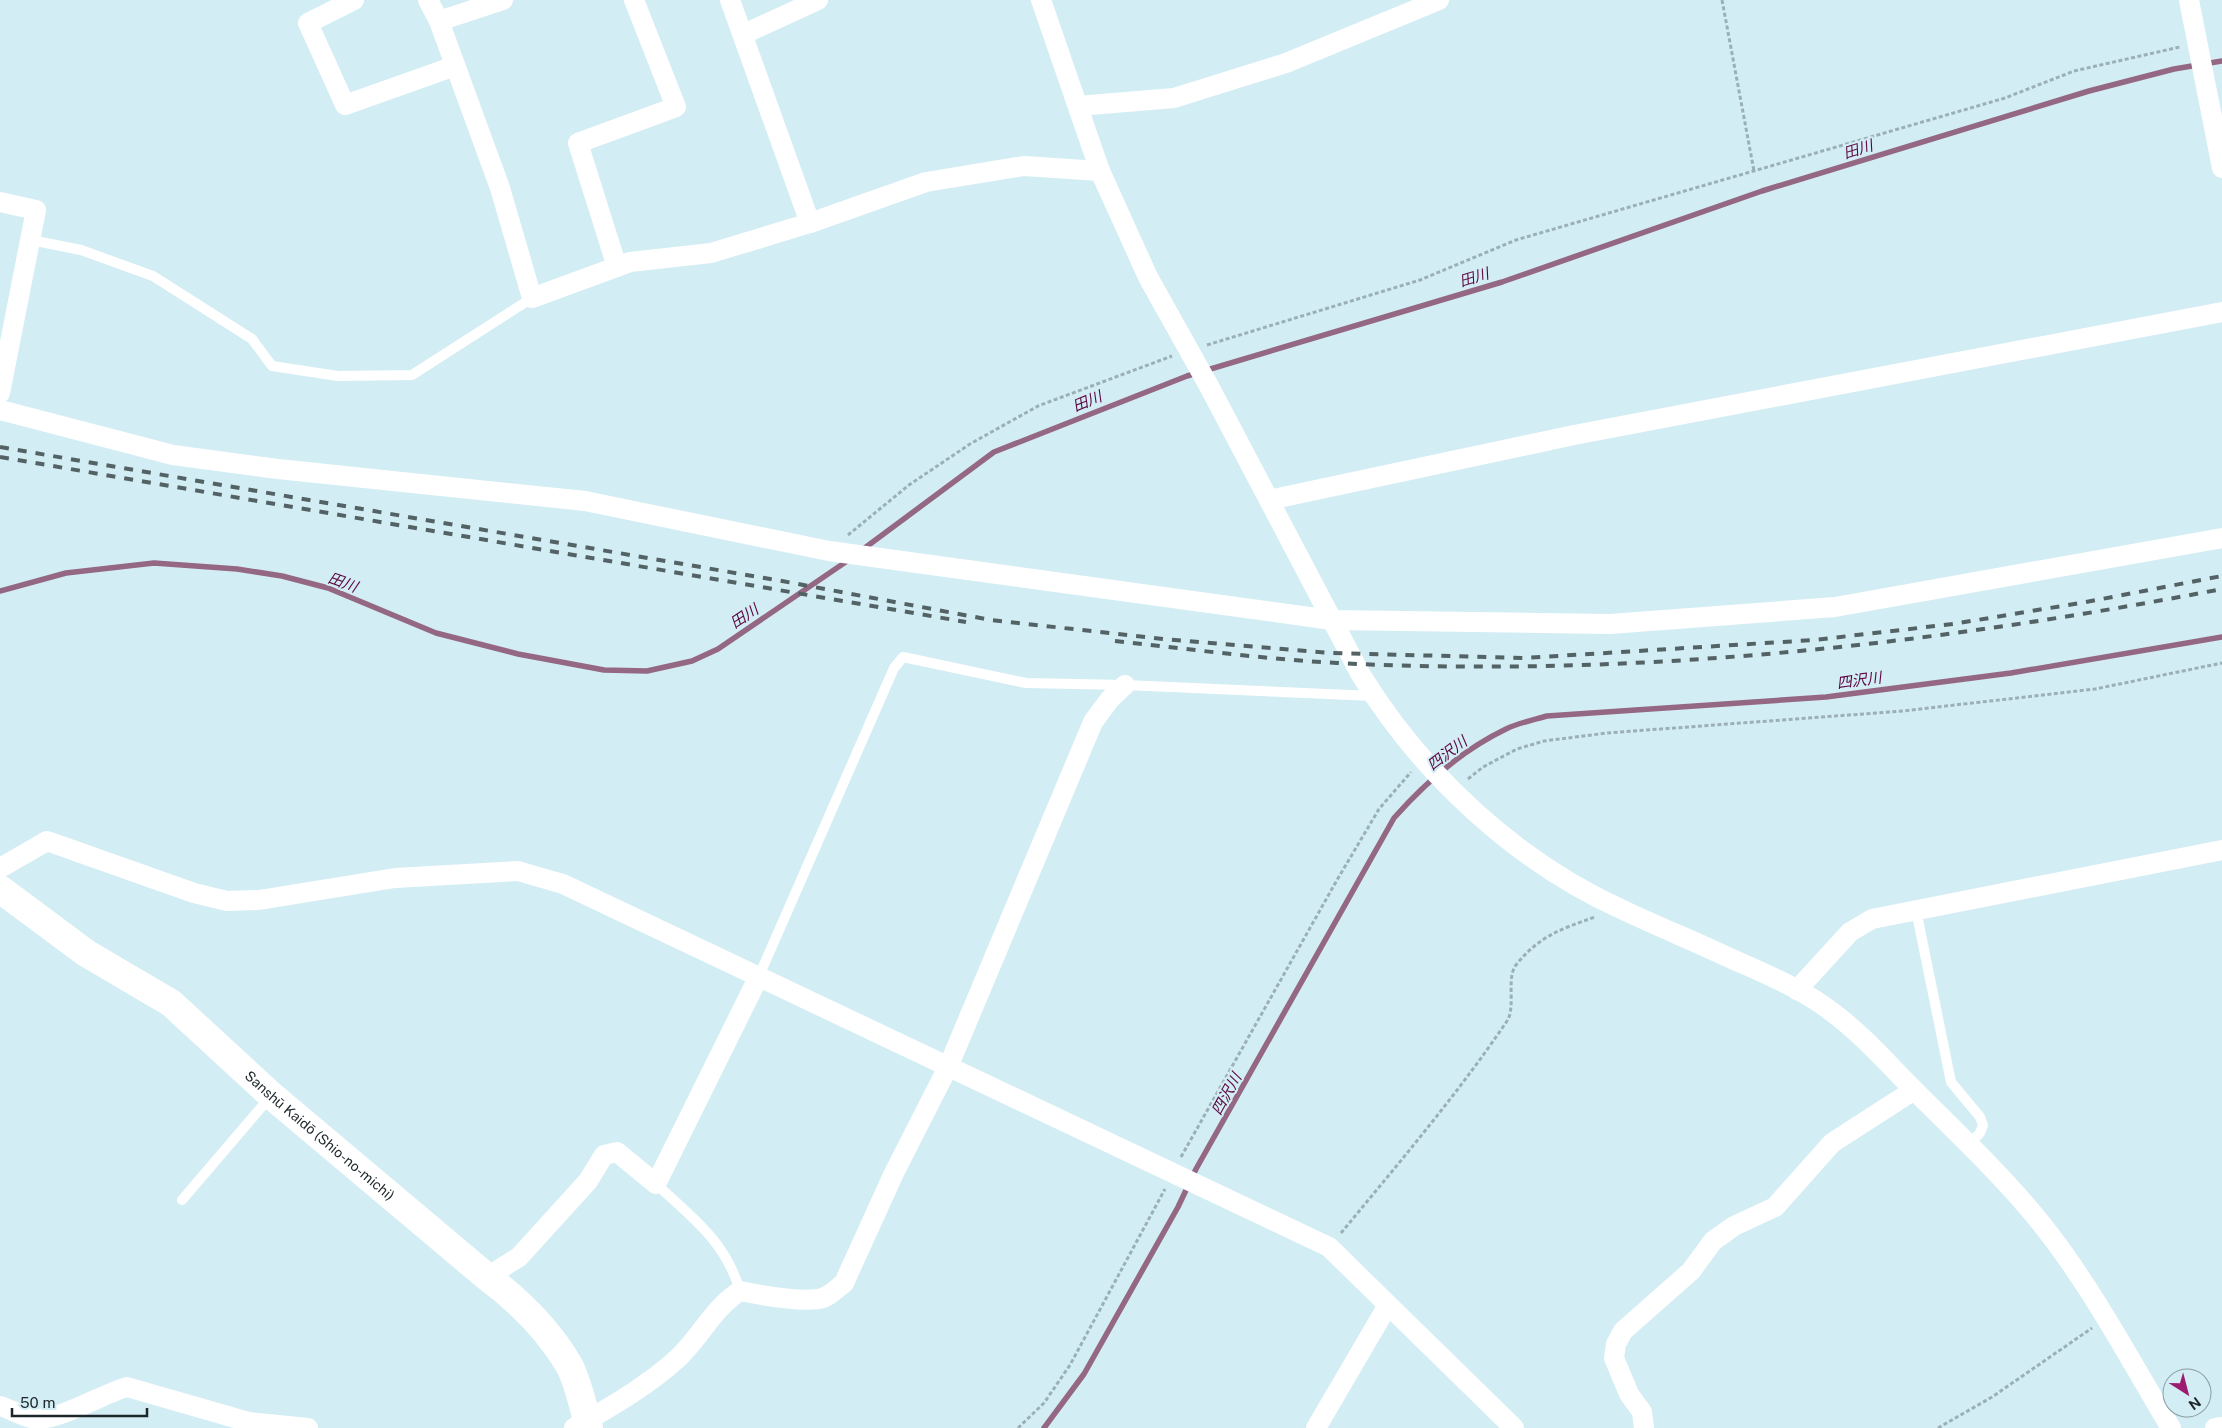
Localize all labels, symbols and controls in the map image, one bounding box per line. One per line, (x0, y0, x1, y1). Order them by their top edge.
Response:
water label: 田川 (1841, 136, 1877, 162)
water label: 田川 (1457, 264, 1493, 290)
water label: 田川 (1070, 387, 1106, 415)
water label: 田川 (326, 569, 362, 596)
water label: 田川 (727, 600, 763, 631)
water label: 四沢川 (1836, 668, 1884, 692)
water label: 四沢川 (1424, 731, 1472, 773)
street label: Sanshū Kaidō (Shio-no-michi) (242, 1067, 398, 1204)
water label: 四沢川 (1208, 1068, 1245, 1118)
north arrow (2162, 1368, 2212, 1418)
scale bar (12, 1386, 148, 1418)
text: 50 m (20, 1394, 55, 1411)
text: N (2186, 1394, 2204, 1413)

